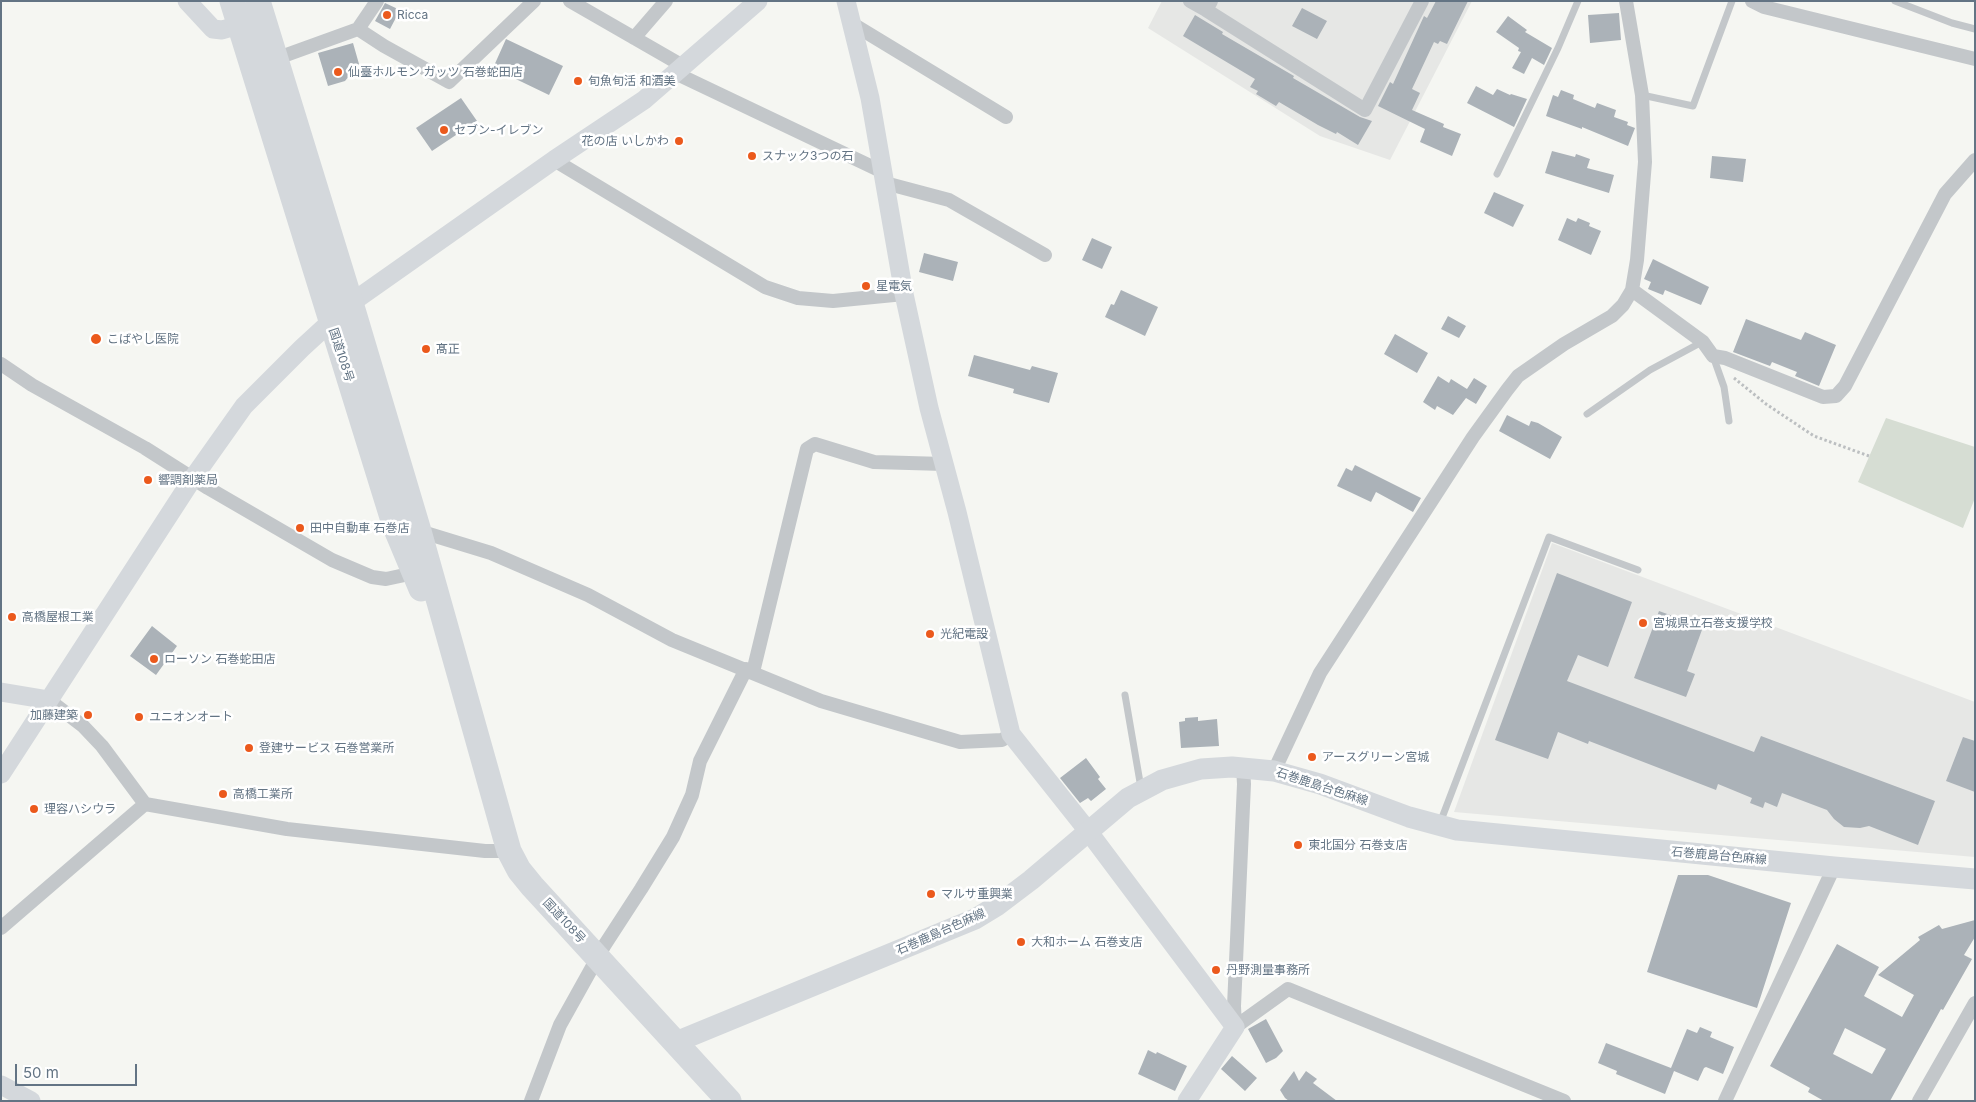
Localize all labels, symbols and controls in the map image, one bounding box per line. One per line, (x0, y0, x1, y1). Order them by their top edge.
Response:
place label: Ricca (397, 8, 428, 22)
marker: Ricca (381, 9, 393, 21)
place label: 仙臺ホルモン ガッツ 石巻蛇田店 (348, 65, 523, 79)
marker: 仙臺ホルモン ガッツ 石巻蛇田店 (332, 66, 344, 78)
place label: 旬魚旬活 和酒美 (588, 74, 675, 88)
marker: 旬魚旬活 和酒美 (572, 75, 584, 87)
place label: セブン-イレブン (454, 123, 544, 137)
marker: セブン-イレブン (438, 124, 450, 136)
place label: 花の店 いしかわ (582, 134, 669, 148)
marker: 花の店 いしかわ (673, 135, 685, 147)
place label: スナック3つの石 (762, 149, 853, 163)
marker: スナック3つの石 (746, 150, 758, 162)
place label: 星電気 (876, 279, 912, 293)
marker: 星電気 (860, 280, 872, 292)
street label: 国道108号 (326, 326, 356, 384)
marker: こばやし医院 (89, 332, 103, 346)
place label: こばやし医院 (107, 332, 179, 346)
place label: 髙正 (436, 342, 460, 356)
marker: 髙正 (420, 343, 432, 355)
place label: 響調剤薬局 (158, 473, 218, 487)
marker: 響調剤薬局 (142, 474, 154, 486)
place label: 田中自動車 石巻店 (310, 521, 409, 535)
marker: 田中自動車 石巻店 (294, 522, 306, 534)
place label: 高橋屋根工業 (22, 610, 94, 624)
marker: 高橋屋根工業 (6, 611, 18, 623)
place label: 宮城県立石巻支援学校 (1653, 616, 1773, 630)
marker: 宮城県立石巻支援学校 (1637, 617, 1649, 629)
place label: 光紀電設 (940, 627, 988, 641)
marker: 光紀電設 (924, 628, 936, 640)
place label: ローソン 石巻蛇田店 (164, 652, 275, 666)
marker: ローソン 石巻蛇田店 (148, 653, 160, 665)
place label: 加藤建築 (30, 708, 78, 722)
marker: 加藤建築 (82, 709, 94, 721)
place label: ユニオンオート (149, 710, 233, 724)
marker: ユニオンオート (133, 711, 145, 723)
place label: 登建サービス 石巻営業所 (259, 741, 394, 755)
marker: 登建サービス 石巻営業所 (243, 742, 255, 754)
place label: アースグリーン宮城 (1322, 750, 1429, 764)
marker: アースグリーン宮城 (1306, 751, 1318, 763)
street label: 石巻鹿島台色麻線 (1274, 765, 1370, 809)
place label: 高橋工業所 (233, 787, 293, 801)
marker: 高橋工業所 (217, 788, 229, 800)
place label: 理容ハシウラ (44, 802, 116, 816)
marker: 理容ハシウラ (28, 803, 40, 815)
place label: 東北国分 石巻支店 (1308, 838, 1407, 852)
marker: 東北国分 石巻支店 (1292, 839, 1304, 851)
street label: 石巻鹿島台色麻線 (1671, 845, 1767, 867)
place label: マルサ重興業 (941, 887, 1013, 901)
marker: マルサ重興業 (925, 888, 937, 900)
street label: 国道108号 (540, 896, 588, 946)
street label: 石巻鹿島台色麻線 (894, 906, 988, 958)
place label: 大和ホーム 石巻支店 (1031, 935, 1142, 949)
marker: 大和ホーム 石巻支店 (1015, 936, 1027, 948)
place label: 丹野測量事務所 (1226, 963, 1310, 977)
marker: 丹野測量事務所 (1210, 964, 1222, 976)
scale bar (18, 1054, 140, 1086)
text: 50 m (23, 1063, 59, 1082)

